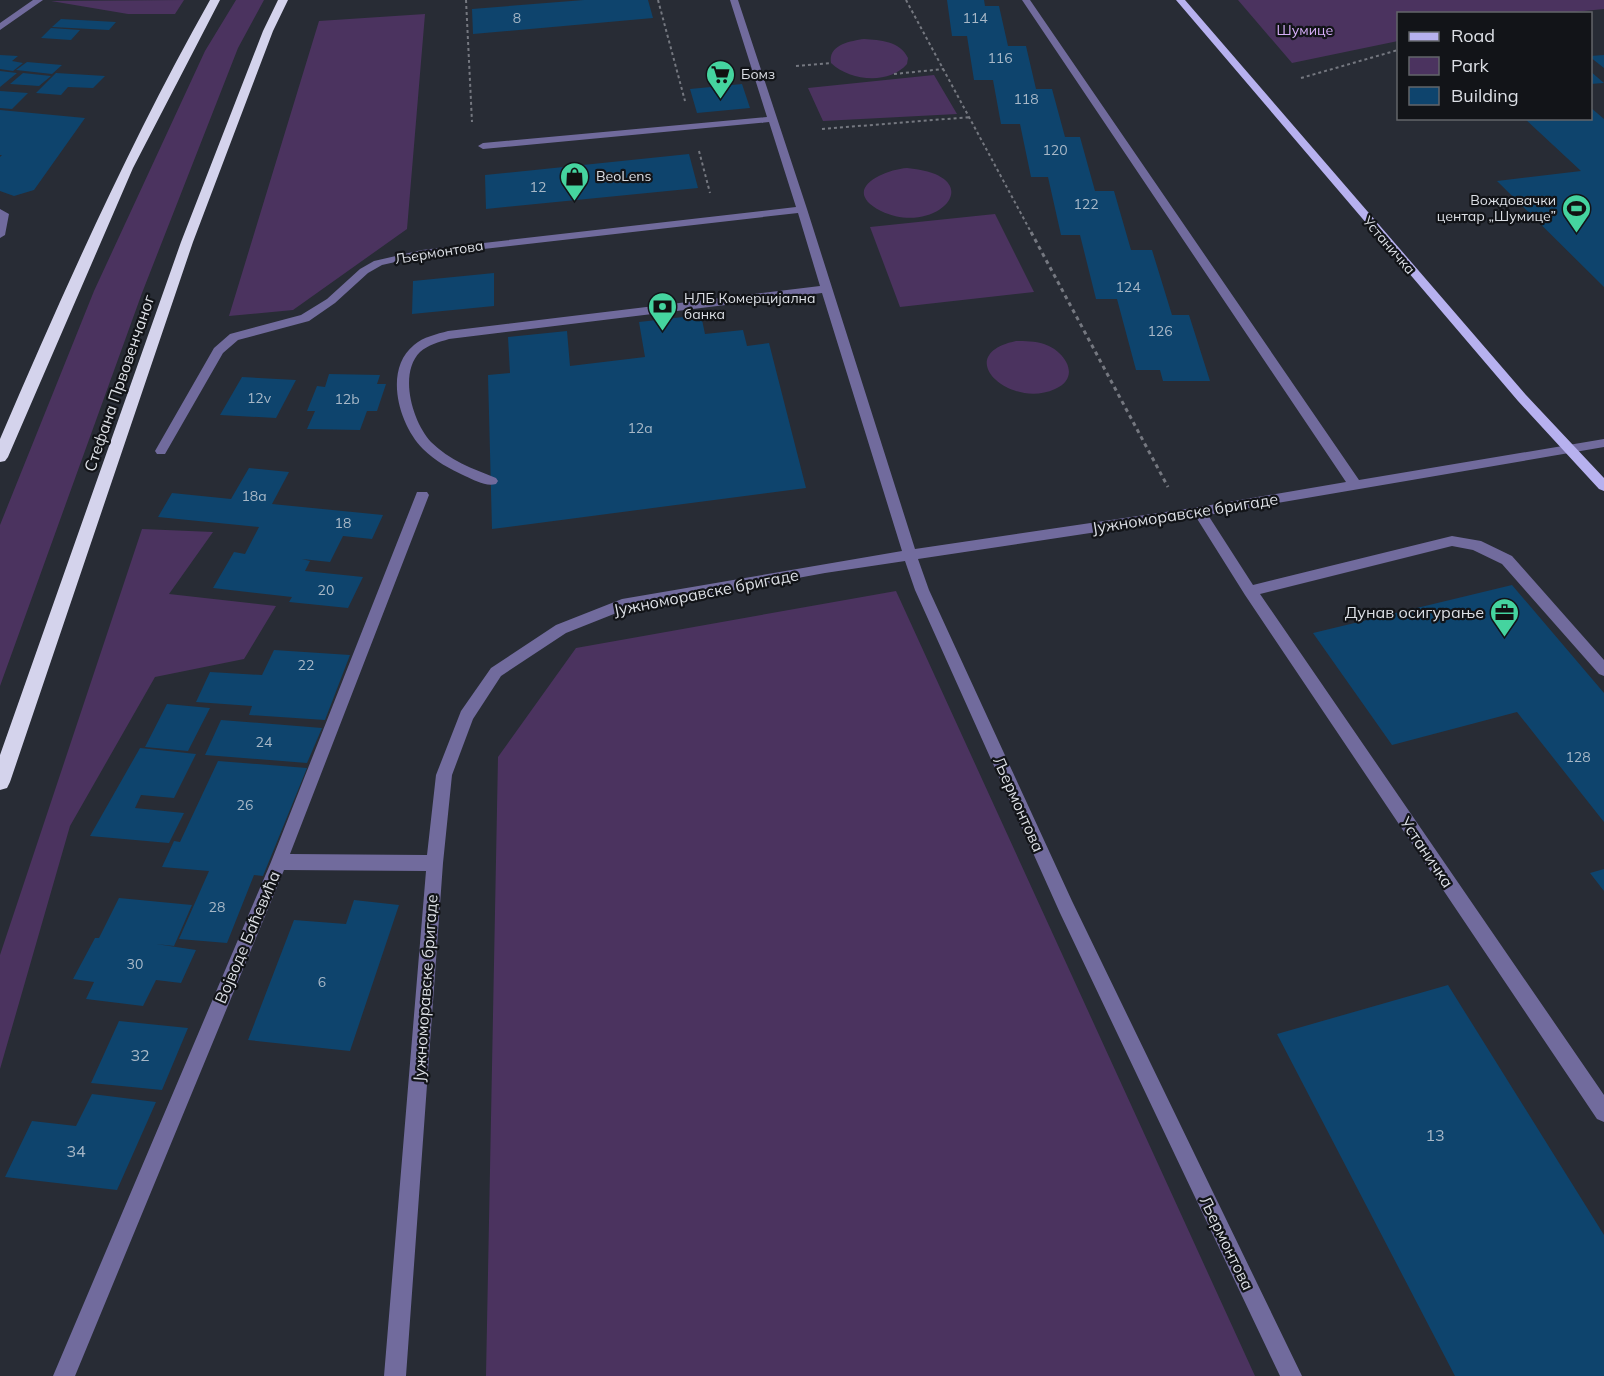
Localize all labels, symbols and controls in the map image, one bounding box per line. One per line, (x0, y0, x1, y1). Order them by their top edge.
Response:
house number: 8 (513, 9, 521, 27)
house number: 114 (962, 9, 988, 27)
legend (1397, 12, 1592, 120)
park label: Шумице (1277, 21, 1334, 39)
text: Road (1451, 24, 1495, 47)
house number: 116 (987, 49, 1013, 67)
text: Park (1451, 54, 1490, 77)
supermarket icon: Бомз (704, 58, 736, 100)
place label: Бомз (741, 65, 775, 83)
text: Building (1451, 84, 1519, 107)
house number: 118 (1013, 90, 1039, 108)
house number: 120 (1042, 141, 1068, 159)
shop icon: BeoLens (559, 160, 591, 202)
place label: BeoLens (596, 167, 652, 185)
house number: 12 (530, 178, 546, 196)
place label: Вождовачки центар „Шумице” (1437, 191, 1556, 225)
sports icon: Вождовачки центар „Шумице” (1561, 192, 1593, 234)
house number: 122 (1073, 195, 1099, 213)
street label: Устаничка (1358, 212, 1419, 278)
street label: Љермонтова (393, 236, 485, 268)
house number: 124 (1115, 278, 1141, 296)
place label: НЛБ Комерцијална банка (684, 289, 816, 323)
bank icon: НЛБ Комерцијална банка (647, 290, 679, 332)
street label: Стефана Првовенчаног (79, 292, 159, 474)
house number: 126 (1147, 322, 1173, 340)
house number: 12v (247, 389, 272, 407)
house number: 12b (334, 390, 360, 408)
house number: 12a (627, 419, 653, 437)
house number: 18a (241, 487, 267, 505)
street label: Јужноморавске бригаде (1091, 488, 1280, 538)
house number: 18 (335, 514, 351, 532)
street label: Јужноморавске бригаде (612, 564, 800, 620)
house number: 20 (318, 581, 334, 599)
office icon: Дунав осигурање (1489, 596, 1521, 638)
place label: Дунав осигурање (1345, 602, 1484, 622)
house number: 22 (298, 656, 314, 674)
house number: 24 (256, 733, 273, 751)
house number: 128 (1565, 748, 1591, 766)
street label: Љермонтова (989, 753, 1049, 855)
house number: 26 (237, 796, 253, 814)
street label: Устаничка (1395, 812, 1458, 891)
street label: Војводе Баћевића (210, 868, 284, 1006)
street label: Јужноморавске бригаде (408, 893, 442, 1082)
house number: 28 (209, 898, 225, 916)
house number: 30 (127, 955, 143, 973)
house number: 6 (318, 973, 326, 991)
house number: 32 (130, 1045, 150, 1065)
house number: 13 (1425, 1125, 1445, 1145)
house number: 34 (66, 1141, 86, 1161)
street label: Љермонтова (1196, 1193, 1258, 1293)

